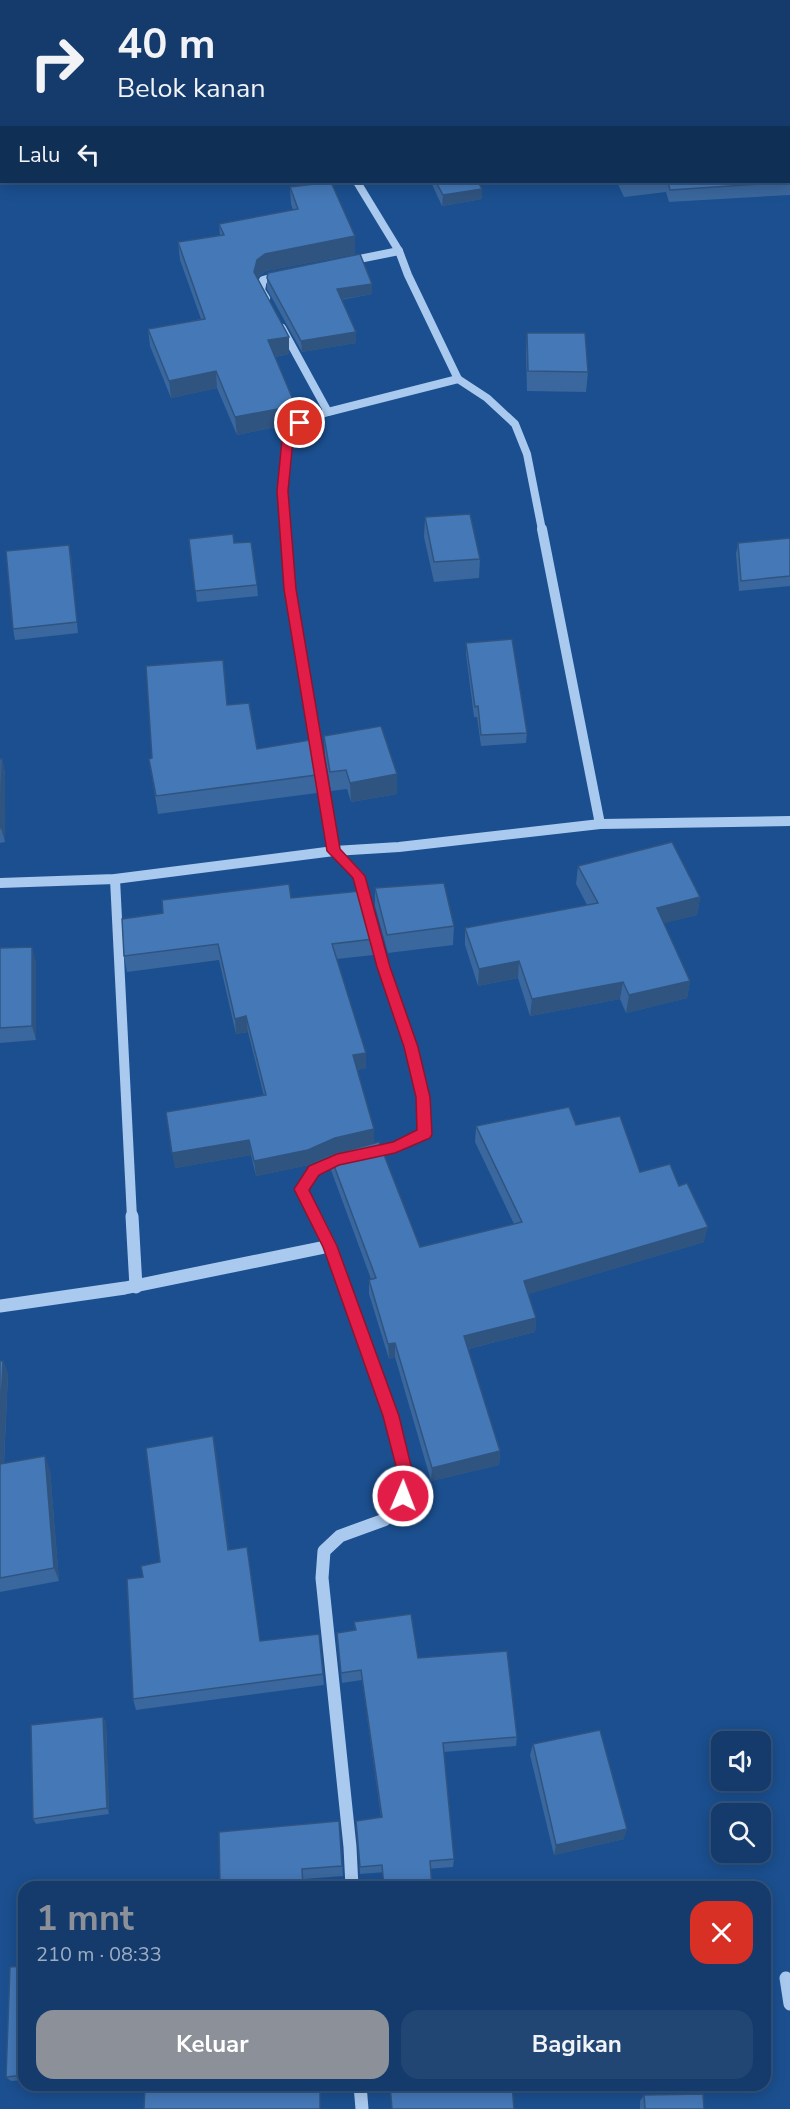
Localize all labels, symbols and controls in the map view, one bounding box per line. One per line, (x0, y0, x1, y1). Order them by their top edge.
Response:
text: 40 m (117, 16, 216, 73)
icon: right (18, 24, 96, 102)
text: Belok kanan (117, 70, 266, 107)
icon: left (72, 138, 105, 171)
text: Lalu (18, 140, 60, 170)
pin (274, 397, 325, 448)
icon: arrive (283, 406, 316, 439)
position arrow (371, 1464, 435, 1528)
map controls (711, 1731, 771, 1863)
button: sound (711, 1731, 771, 1791)
button: search (711, 1803, 771, 1863)
text: 1 mnt (36, 1894, 134, 1943)
button: close (690, 1901, 753, 1964)
text: 210 m · 08:33 (36, 1941, 162, 1968)
button: Keluar (36, 2010, 389, 2079)
button: Bagikan (401, 2010, 753, 2079)

